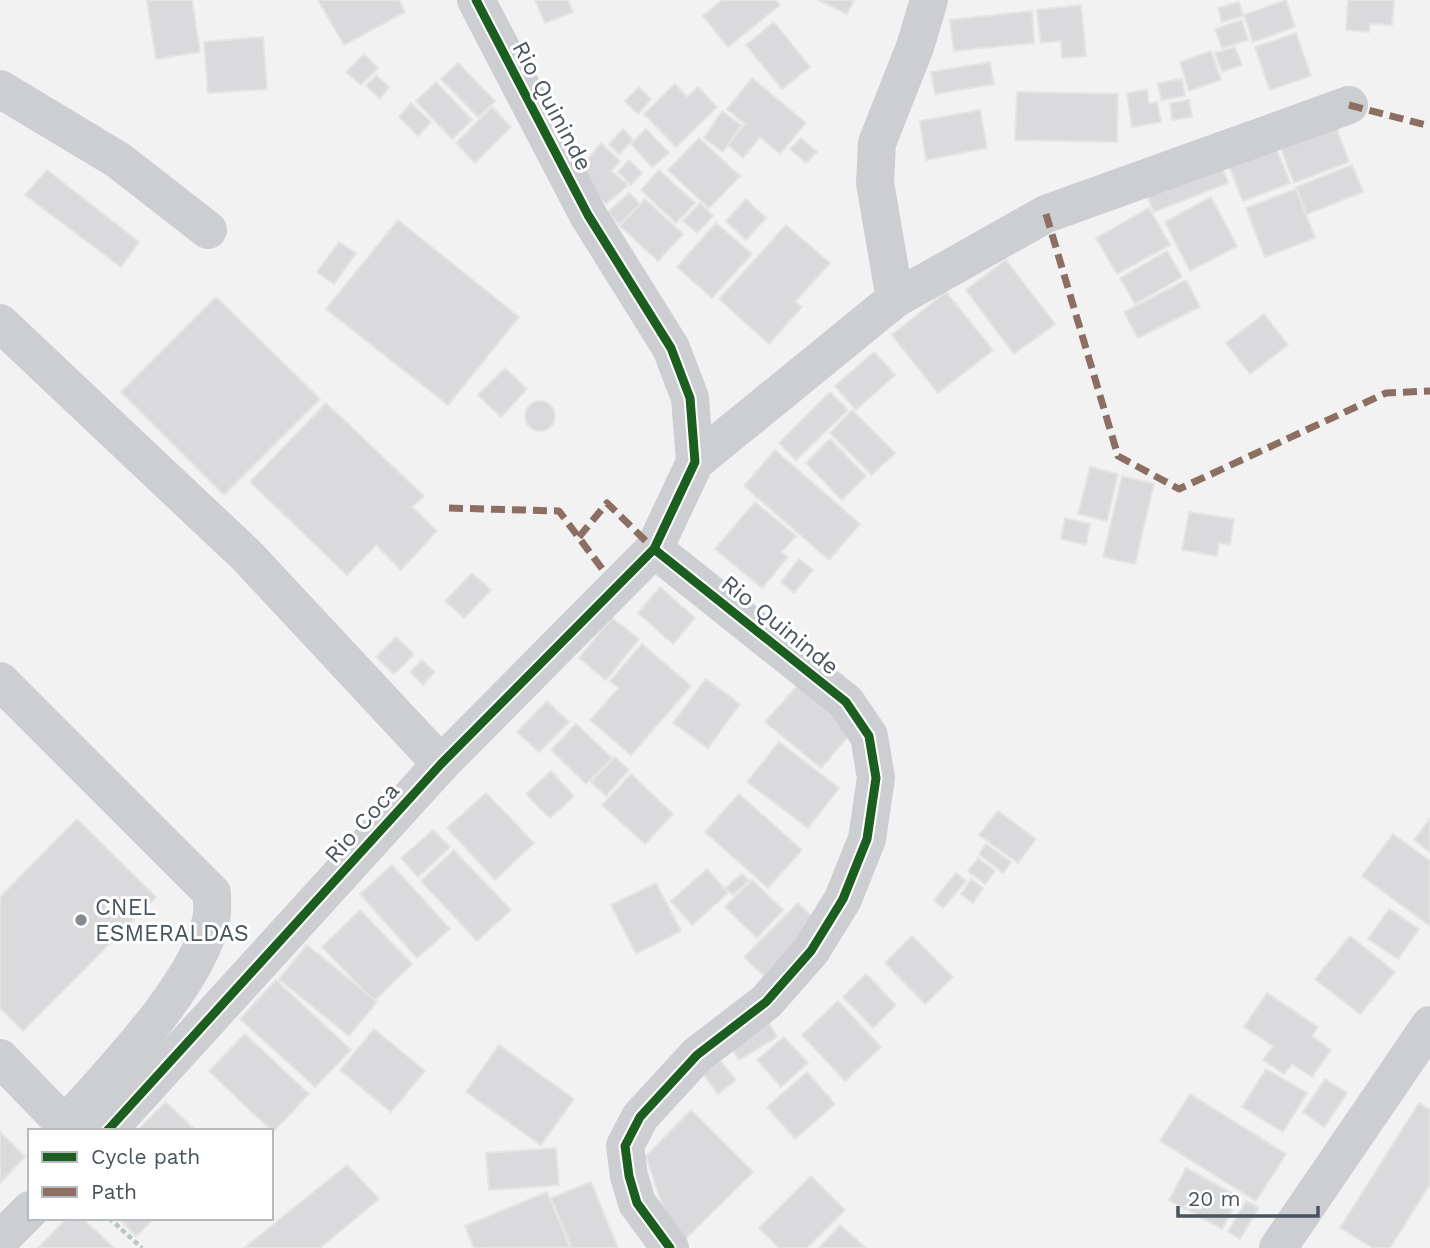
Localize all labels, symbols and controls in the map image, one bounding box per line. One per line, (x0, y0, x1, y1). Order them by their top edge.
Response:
street label: Rio Quininde (507, 37, 597, 175)
street label: Rio Quininde (716, 570, 844, 680)
street label: Rio Coca (319, 777, 405, 869)
place label: CNEL ESMERALDAS (95, 894, 249, 947)
marker: CNEL ESMERALDAS (73, 912, 89, 928)
legend (28, 1129, 273, 1220)
text: Cycle path (91, 1144, 200, 1169)
scale bar (1178, 1174, 1318, 1218)
text: Path (91, 1179, 137, 1204)
text: 20 m (1188, 1186, 1240, 1211)

